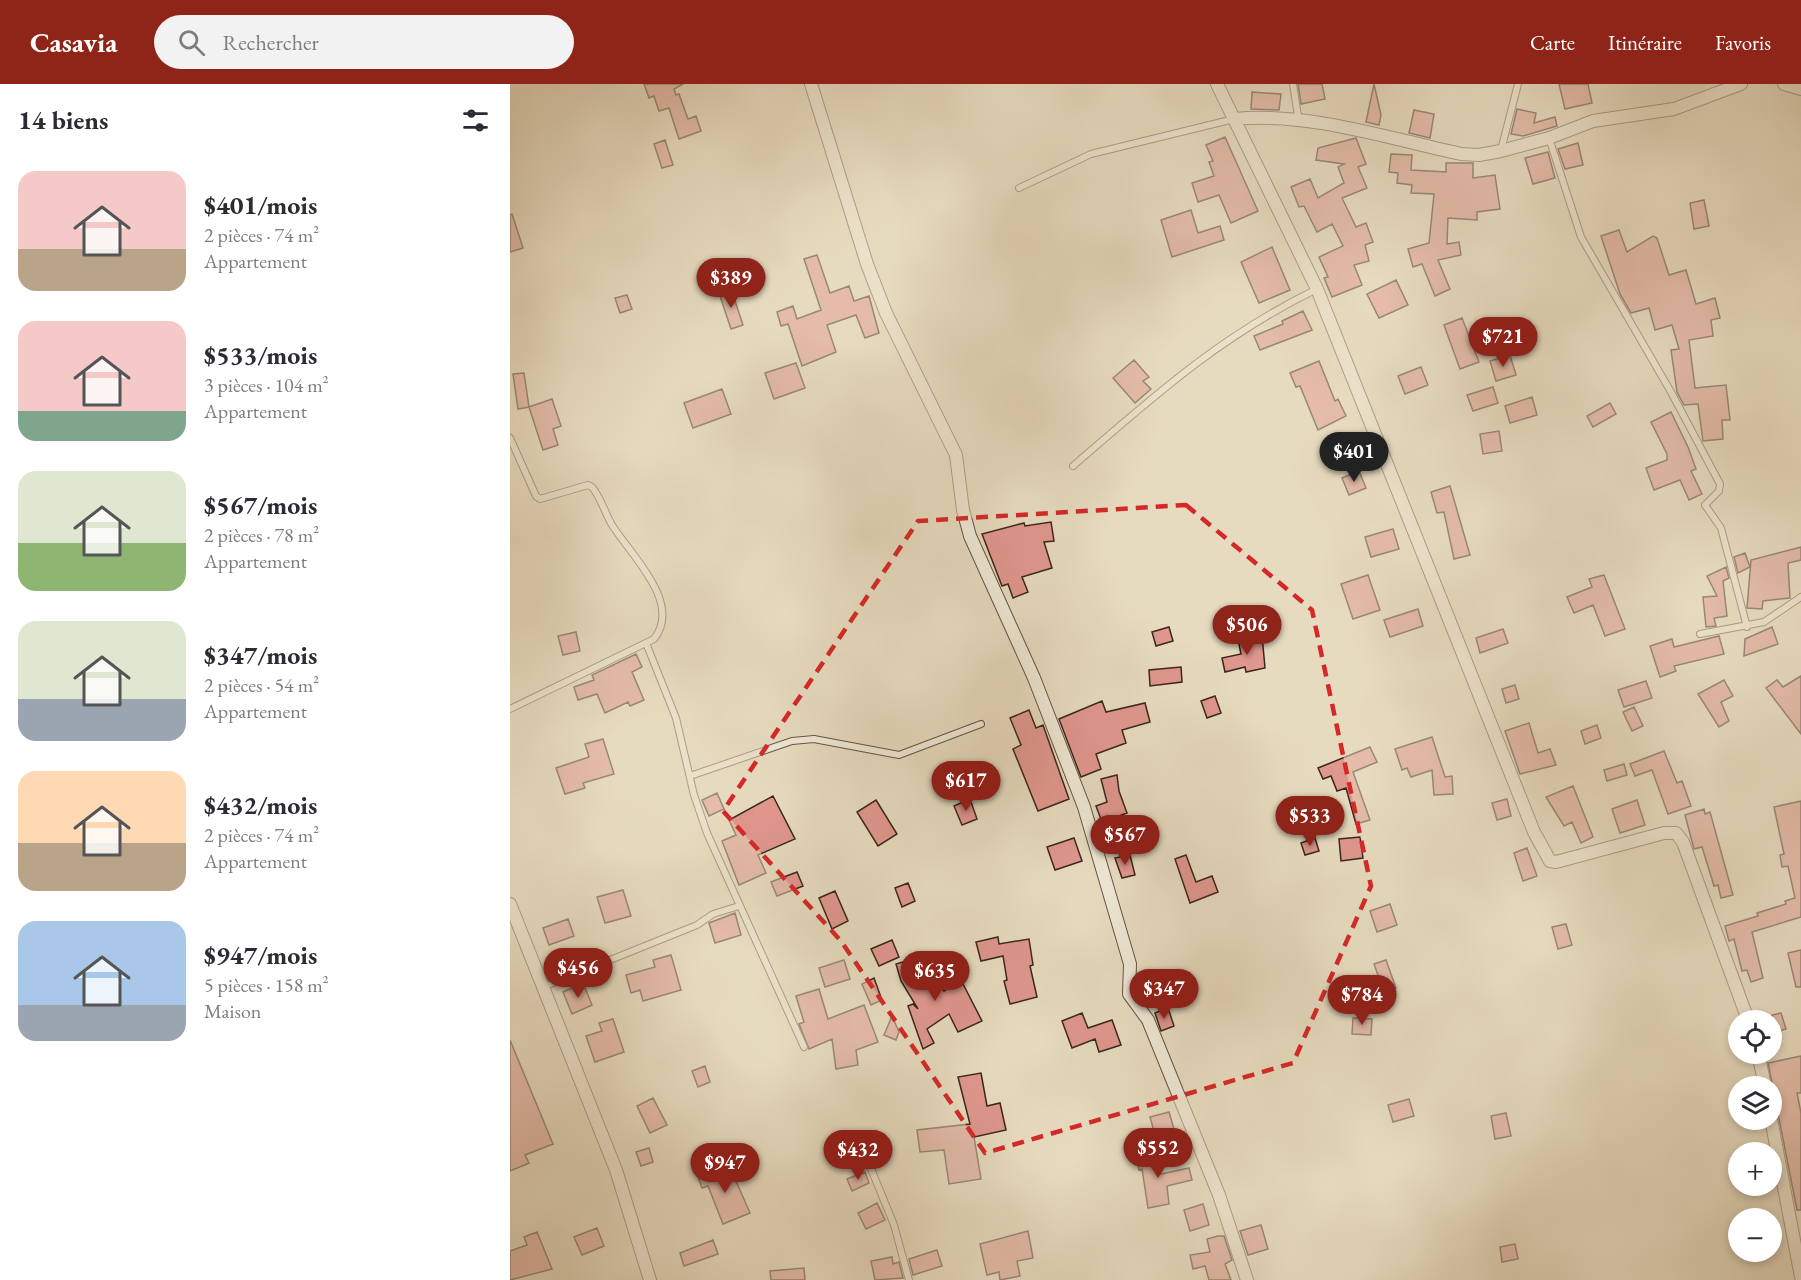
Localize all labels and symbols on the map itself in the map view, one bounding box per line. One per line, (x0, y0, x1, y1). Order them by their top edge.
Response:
pin: $389 (695, 258, 767, 309)
pin: $721 (1467, 317, 1539, 368)
pin: $401 (1318, 432, 1390, 483)
pin: $506 (1211, 605, 1283, 656)
pin: $617 (930, 761, 1002, 812)
pin: $533 (1274, 796, 1346, 847)
pin: $567 (1089, 815, 1161, 866)
pin: $456 (542, 948, 614, 999)
pin: $635 (899, 951, 971, 1002)
pin: $347 (1128, 969, 1200, 1020)
pin: $784 (1326, 975, 1398, 1026)
pin: $552 (1122, 1128, 1194, 1179)
pin: $432 (822, 1130, 894, 1181)
pin: $947 (689, 1143, 761, 1194)

